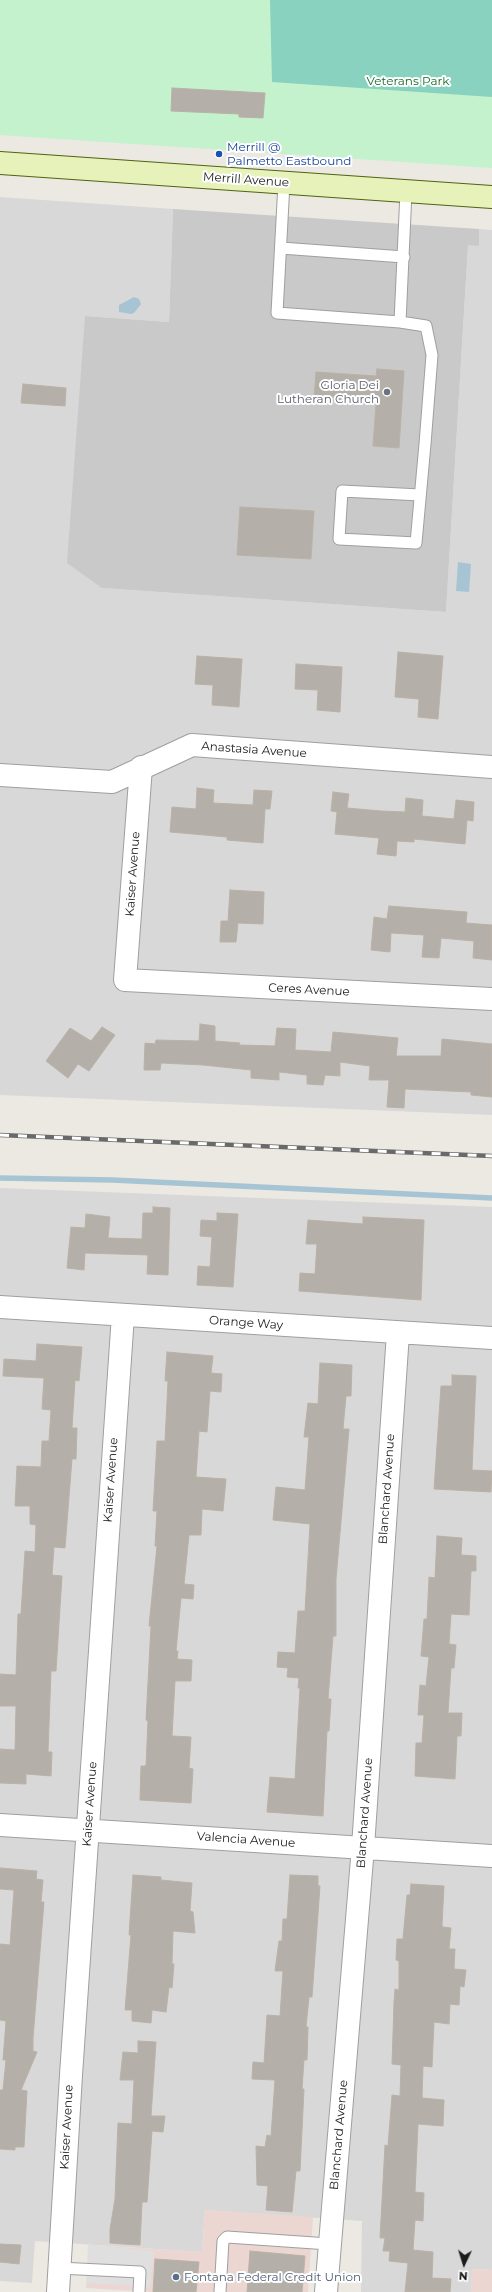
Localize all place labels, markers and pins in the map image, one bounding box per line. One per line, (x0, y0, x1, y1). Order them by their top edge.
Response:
place label: Merrill @ Palmetto Eastbound (227, 140, 351, 168)
marker: Merrill @ Palmetto Eastbound (214, 149, 224, 159)
place label: Gloria Dei Lutheran Church (277, 378, 379, 406)
marker: Gloria Dei Lutheran Church (382, 387, 392, 397)
place label: Fontana Federal Credit Union (184, 2270, 361, 2284)
marker: Fontana Federal Credit Union (171, 2272, 181, 2282)

